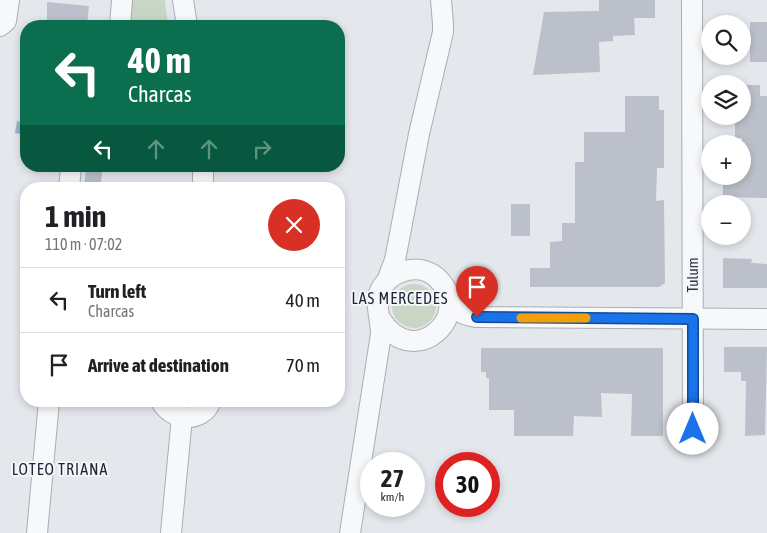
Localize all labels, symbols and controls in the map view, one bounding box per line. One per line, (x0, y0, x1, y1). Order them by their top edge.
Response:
map controls (701, 15, 751, 245)
button: search (701, 15, 751, 65)
icon: left (45, 40, 110, 105)
text: 40 m (128, 40, 191, 80)
button: layers (701, 75, 751, 125)
text: Charcas (128, 81, 191, 107)
icon: left (89, 135, 117, 163)
icon: ahead (142, 135, 170, 163)
icon: ahead (195, 135, 223, 163)
icon: right (248, 135, 276, 163)
button: + (701, 135, 751, 185)
button: − (701, 195, 751, 245)
text: 1 min (45, 199, 106, 233)
button: close (268, 199, 320, 251)
text: 110 m · 07:02 (45, 235, 122, 253)
street label: Tulum (684, 257, 701, 293)
pin (456, 266, 498, 317)
icon: arrive (463, 273, 491, 301)
text: Turn left (88, 280, 146, 302)
icon: left (45, 286, 73, 314)
text: 40 m (286, 289, 320, 311)
district label: LAS MERCEDES (352, 289, 448, 307)
text: Charcas (88, 302, 134, 320)
icon: arrive (45, 351, 73, 379)
text: Arrive at destination (88, 354, 229, 376)
text: 70 m (286, 354, 320, 376)
position arrow (666, 402, 718, 454)
speed limit sign: 30 (435, 452, 500, 517)
district label: LOTEO TRIANA (12, 460, 108, 478)
text: 27 (381, 464, 404, 492)
text: km/h (381, 490, 404, 504)

